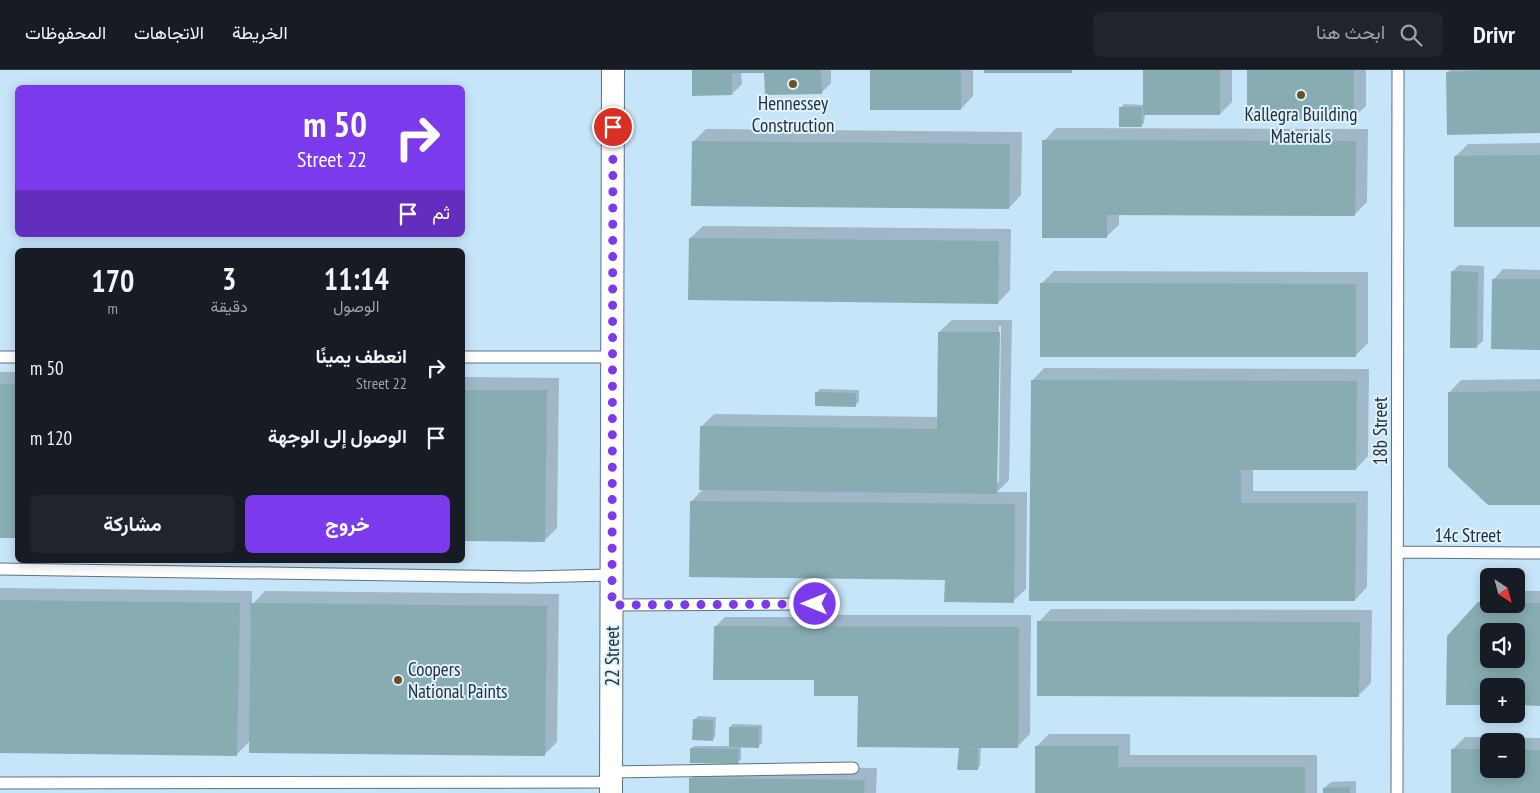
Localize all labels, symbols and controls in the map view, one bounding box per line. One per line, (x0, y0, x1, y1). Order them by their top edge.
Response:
search box (1093, 12, 1443, 57)
text: Drivr (1473, 19, 1515, 50)
text: ابحث هنا (1316, 20, 1385, 44)
text: المحفوظات (25, 21, 106, 44)
text: الاتجاهات (134, 21, 204, 44)
text: الخريطة (232, 21, 288, 44)
icon: search (1397, 21, 1425, 49)
marker: Hennessey Construction (787, 78, 799, 90)
marker: Kallegra Building Materials (1295, 89, 1307, 101)
place label: Hennessey Construction (752, 91, 834, 137)
text: 50 m (303, 101, 367, 147)
place label: Kallegra Building Materials (1245, 102, 1357, 148)
icon: right (385, 105, 450, 170)
pin (592, 106, 634, 148)
icon: arrive (599, 113, 627, 141)
text: 22 Street (297, 145, 367, 173)
icon: arrive (394, 200, 422, 228)
text: ثم (432, 200, 450, 224)
text: 3 (222, 259, 236, 298)
text: 11:14 (324, 259, 389, 298)
text: 170 (91, 261, 134, 300)
text: دقيقة (211, 296, 248, 316)
text: الوصول (333, 296, 379, 316)
text: m (108, 298, 118, 318)
text: انعطف يمينًا (316, 344, 407, 368)
icon: right (422, 354, 450, 382)
text: 50 m (30, 356, 64, 380)
text: 22 Street (356, 373, 407, 393)
street label: 18b Street (1368, 396, 1392, 465)
text: الوصول إلى الوجهة (268, 424, 407, 448)
icon: arrive (422, 424, 450, 452)
text: 120 m (30, 426, 72, 450)
button: مشاركة (30, 495, 235, 553)
button: خروج (245, 495, 450, 553)
street label: 14c Street (1435, 523, 1502, 547)
north arrow (1480, 568, 1525, 612)
map controls (1480, 568, 1525, 778)
position arrow (788, 577, 840, 629)
button: sound (1480, 623, 1525, 668)
street label: 22 Street (600, 625, 624, 686)
place label: Coopers National Paints (408, 657, 508, 703)
marker: Coopers National Paints (392, 674, 404, 686)
button: + (1480, 678, 1525, 723)
button: − (1480, 733, 1525, 778)

